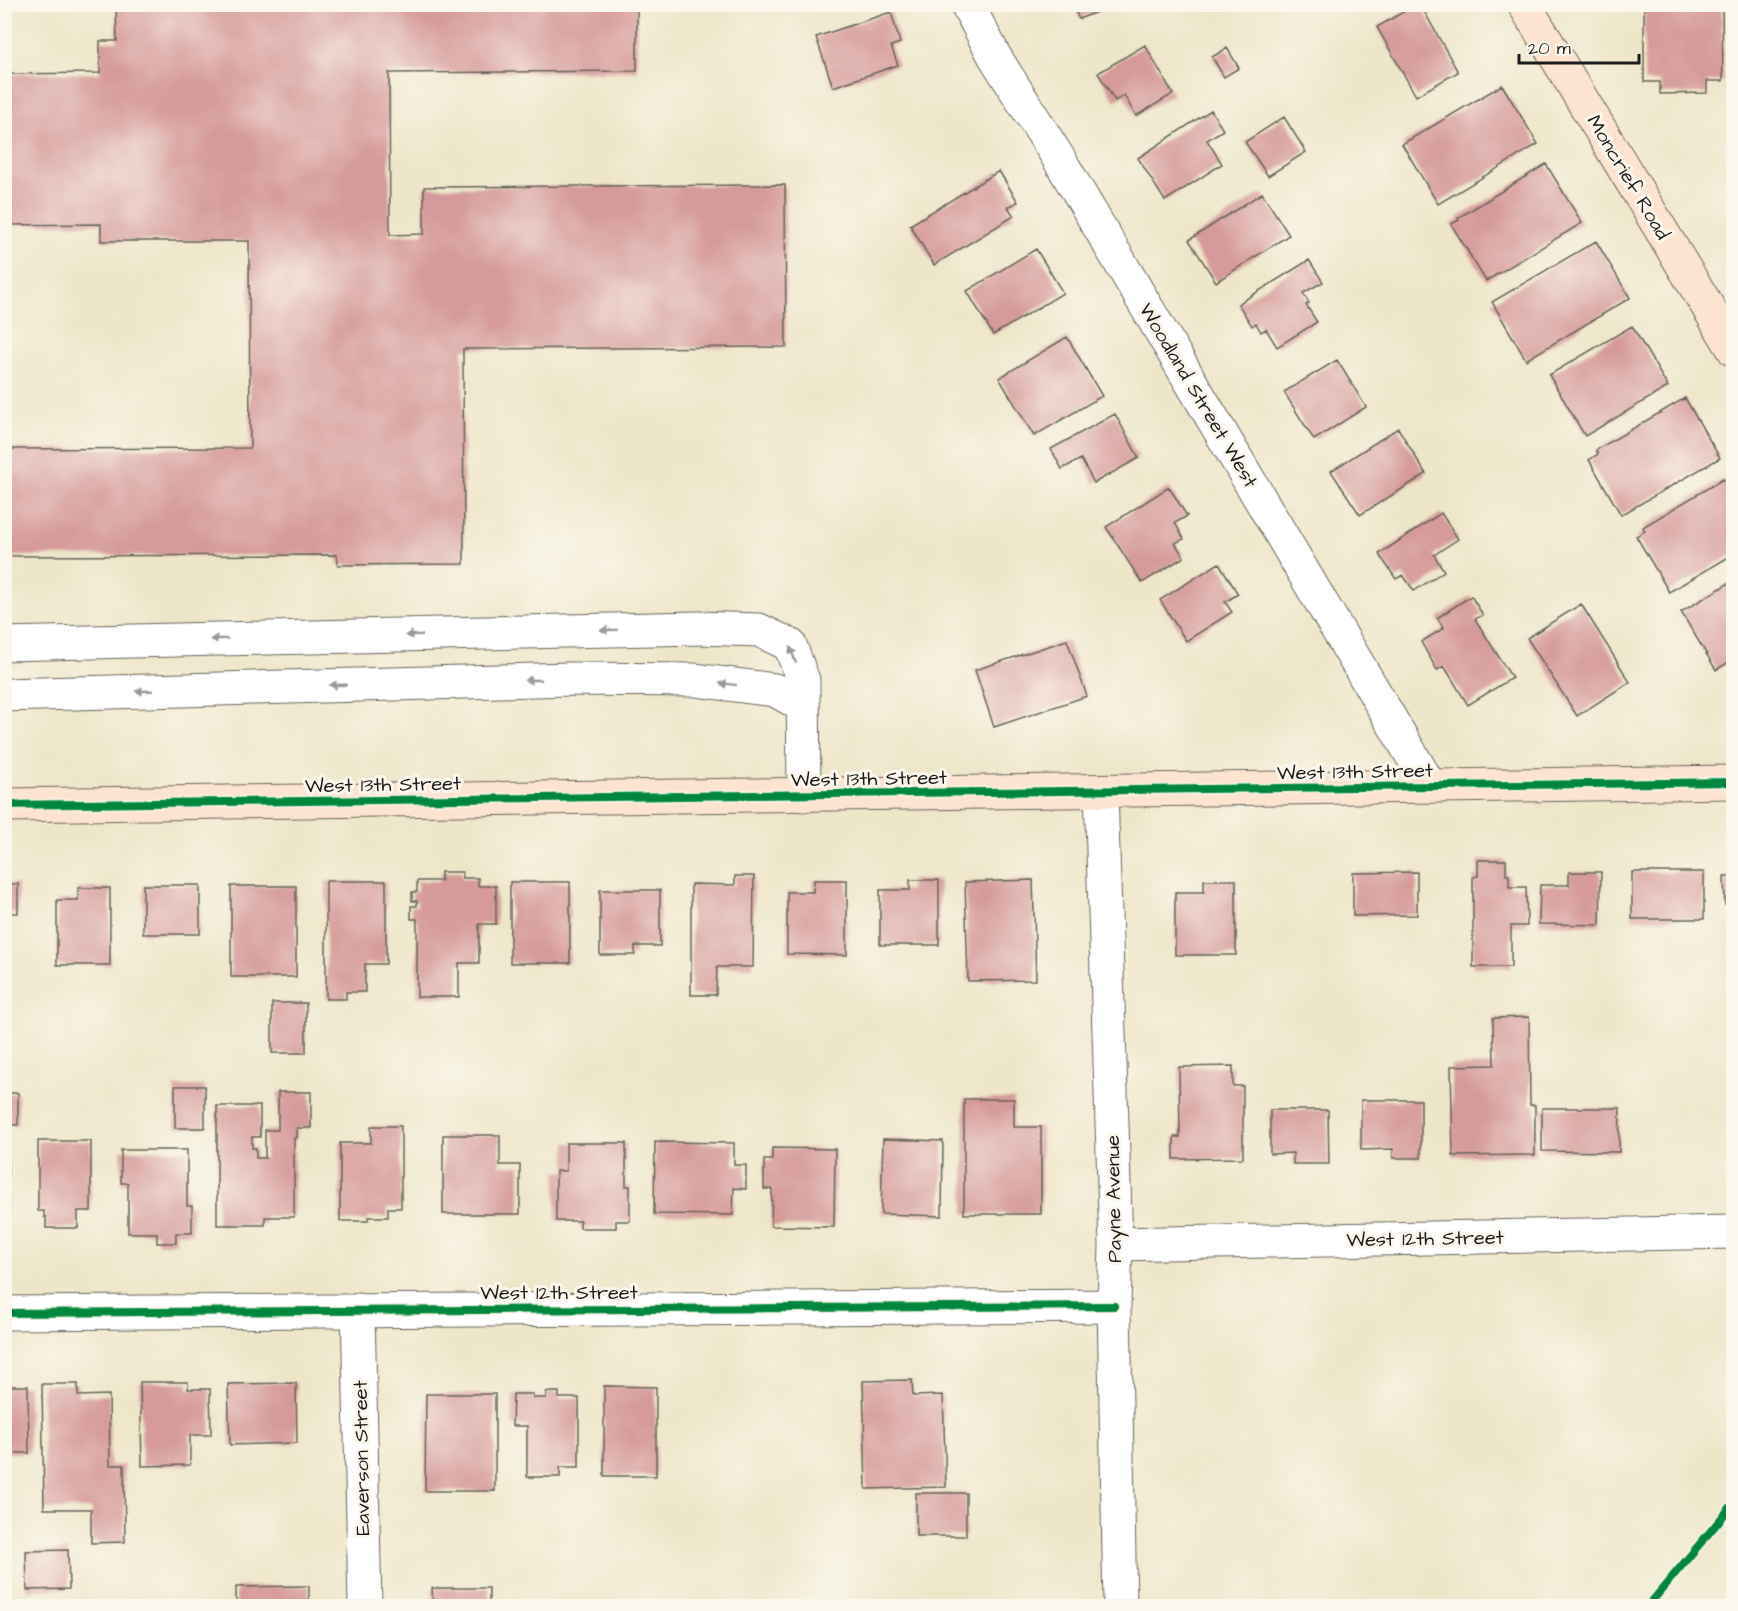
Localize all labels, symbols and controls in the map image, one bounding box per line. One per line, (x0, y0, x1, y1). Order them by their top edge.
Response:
scale bar (1519, 27, 1639, 65)
text: 20 m (1528, 36, 1571, 61)
street label: Moncrief Road (1580, 110, 1676, 245)
street label: Woodland Street West (1132, 298, 1264, 493)
one-way arrow (599, 626, 618, 635)
one-way arrow (404, 630, 423, 640)
one-way arrow (210, 635, 229, 644)
one-way arrow (788, 645, 798, 663)
one-way arrow (524, 675, 543, 685)
one-way arrow (719, 680, 738, 689)
one-way arrow (329, 681, 348, 690)
one-way arrow (134, 686, 153, 695)
street label: West 13th Street (1277, 757, 1433, 787)
street label: West 13th Street (791, 764, 947, 794)
street label: West 13th Street (305, 770, 461, 800)
street label: Payne Avenue (1099, 1135, 1130, 1263)
street label: West 12th Street (1346, 1224, 1504, 1254)
street label: West 12th Street (480, 1279, 638, 1307)
street label: Eaverson Street (347, 1380, 377, 1536)

